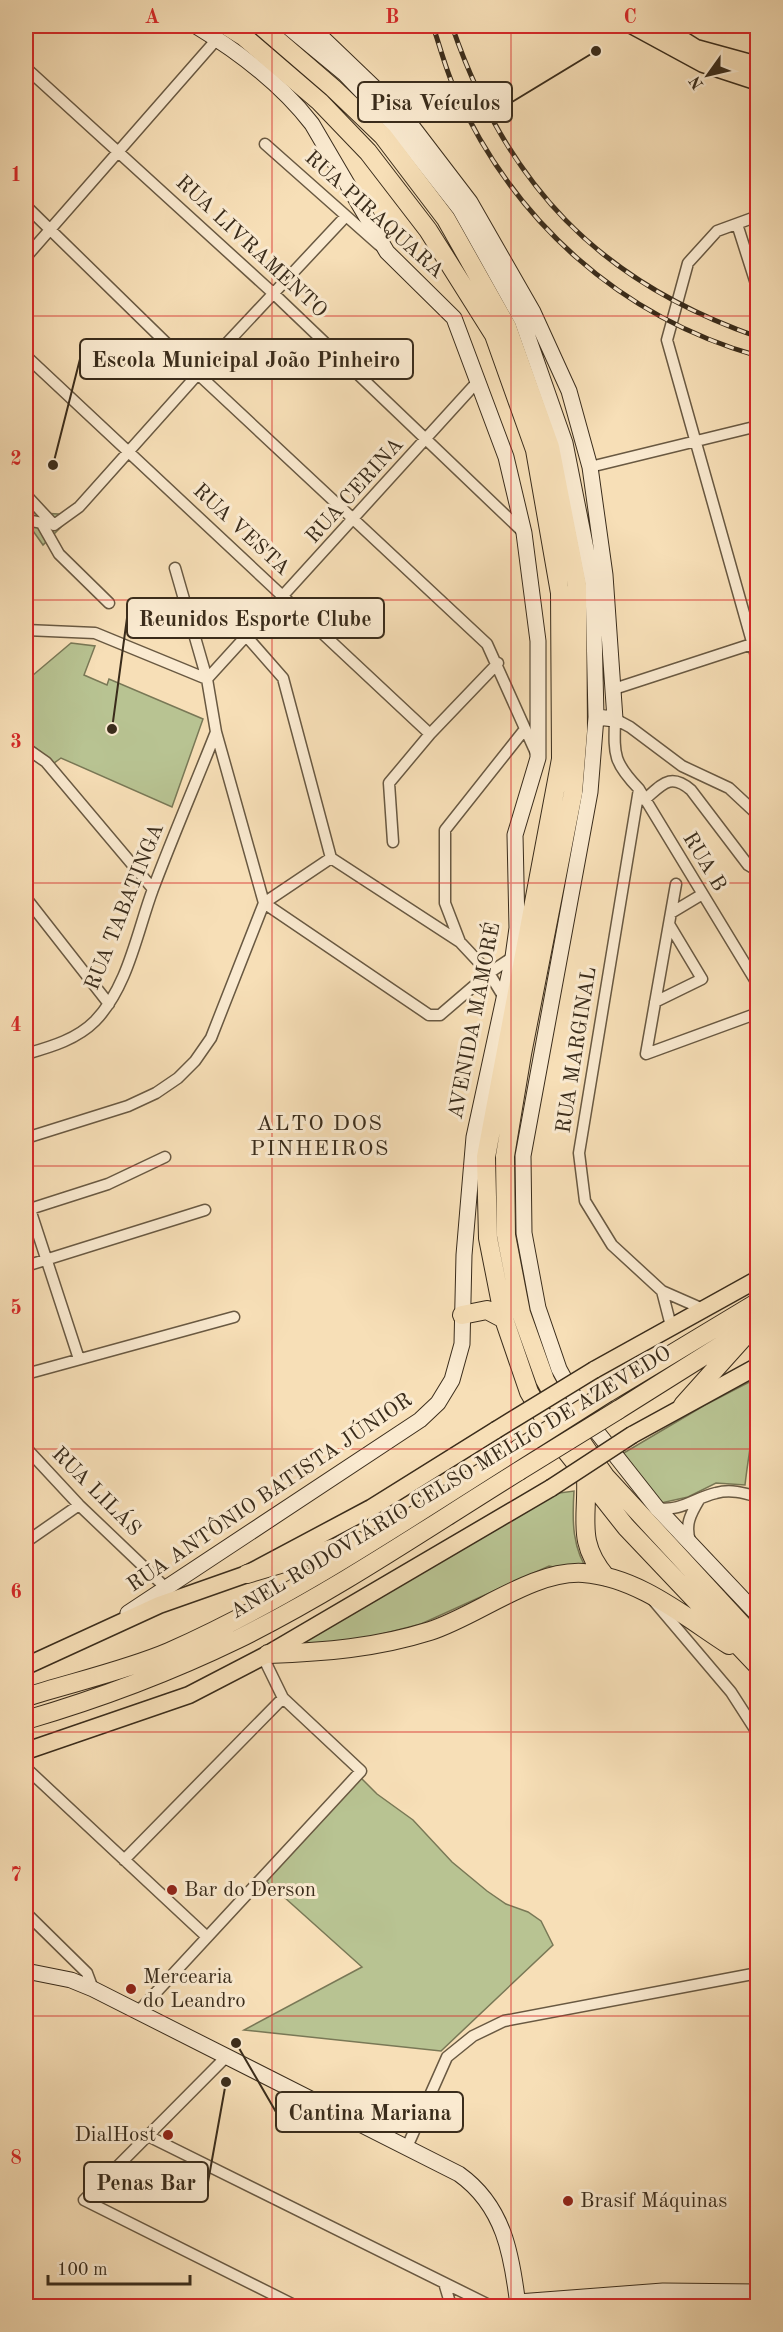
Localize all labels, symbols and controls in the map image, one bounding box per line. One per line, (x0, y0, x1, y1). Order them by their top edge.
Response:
text: A (144, 8, 160, 28)
text: B (385, 8, 399, 28)
text: C (623, 8, 637, 28)
north arrow (678, 45, 738, 105)
text: N (687, 72, 707, 92)
callout: Pisa Veículos (358, 82, 512, 122)
text: Pisa Veículos (370, 93, 500, 115)
street label: RUA PIRAQUARA (300, 147, 448, 283)
text: 1 (10, 166, 22, 186)
street label: RUA LIVRAMENTO (171, 172, 331, 322)
callout: Escola Municipal João Pinheiro (80, 339, 413, 379)
text: Escola Municipal João Pinheiro (92, 350, 400, 372)
street label: RUA CERINA (302, 434, 408, 548)
text: 2 (10, 450, 22, 470)
street label: RUA VESTA (189, 480, 293, 580)
callout: Reunidos Esporte Clube (127, 598, 384, 638)
text: Reunidos Esporte Clube (138, 609, 372, 631)
text: 3 (10, 733, 22, 753)
street label: RUA TABATINGA (82, 821, 168, 993)
street label: RUA B (678, 829, 730, 895)
street label: AVENIDA MAMORÉ (442, 920, 504, 1121)
street label: RUA MARGINAL (553, 965, 601, 1135)
text: 4 (10, 1016, 22, 1036)
district label: ALTO DOS PINHEIROS (250, 1113, 390, 1160)
text: 5 (10, 1298, 22, 1319)
street label: ANEL RODOVIÁRIO CELSO MELLO DE AZEVEDO (225, 1339, 675, 1623)
street label: RUA ANTÔNIO BATISTA JÚNIOR (121, 1385, 416, 1596)
street label: RUA LILÁS (48, 1441, 147, 1540)
text: 6 (10, 1583, 22, 1603)
text: 7 (10, 1866, 22, 1886)
place label: Bar do Derson (184, 1880, 316, 1901)
marker: Bar do Derson (165, 1883, 179, 1897)
place label: Mercearia do Leandro (143, 1967, 246, 2012)
marker: Mercearia do Leandro (124, 1982, 138, 1996)
callout: Cantina Mariana (276, 2092, 463, 2132)
text: Cantina Mariana (288, 2103, 452, 2125)
place label: DialHost (74, 2125, 156, 2146)
marker: DialHost (161, 2128, 175, 2142)
text: 8 (10, 2149, 22, 2169)
callout: Penas Bar (84, 2162, 208, 2202)
text: Penas Bar (96, 2173, 196, 2195)
place label: Brasif Máquinas (580, 2191, 727, 2212)
marker: Brasif Máquinas (561, 2194, 575, 2208)
scale bar (48, 2248, 190, 2286)
text: 100 m (57, 2261, 108, 2279)

